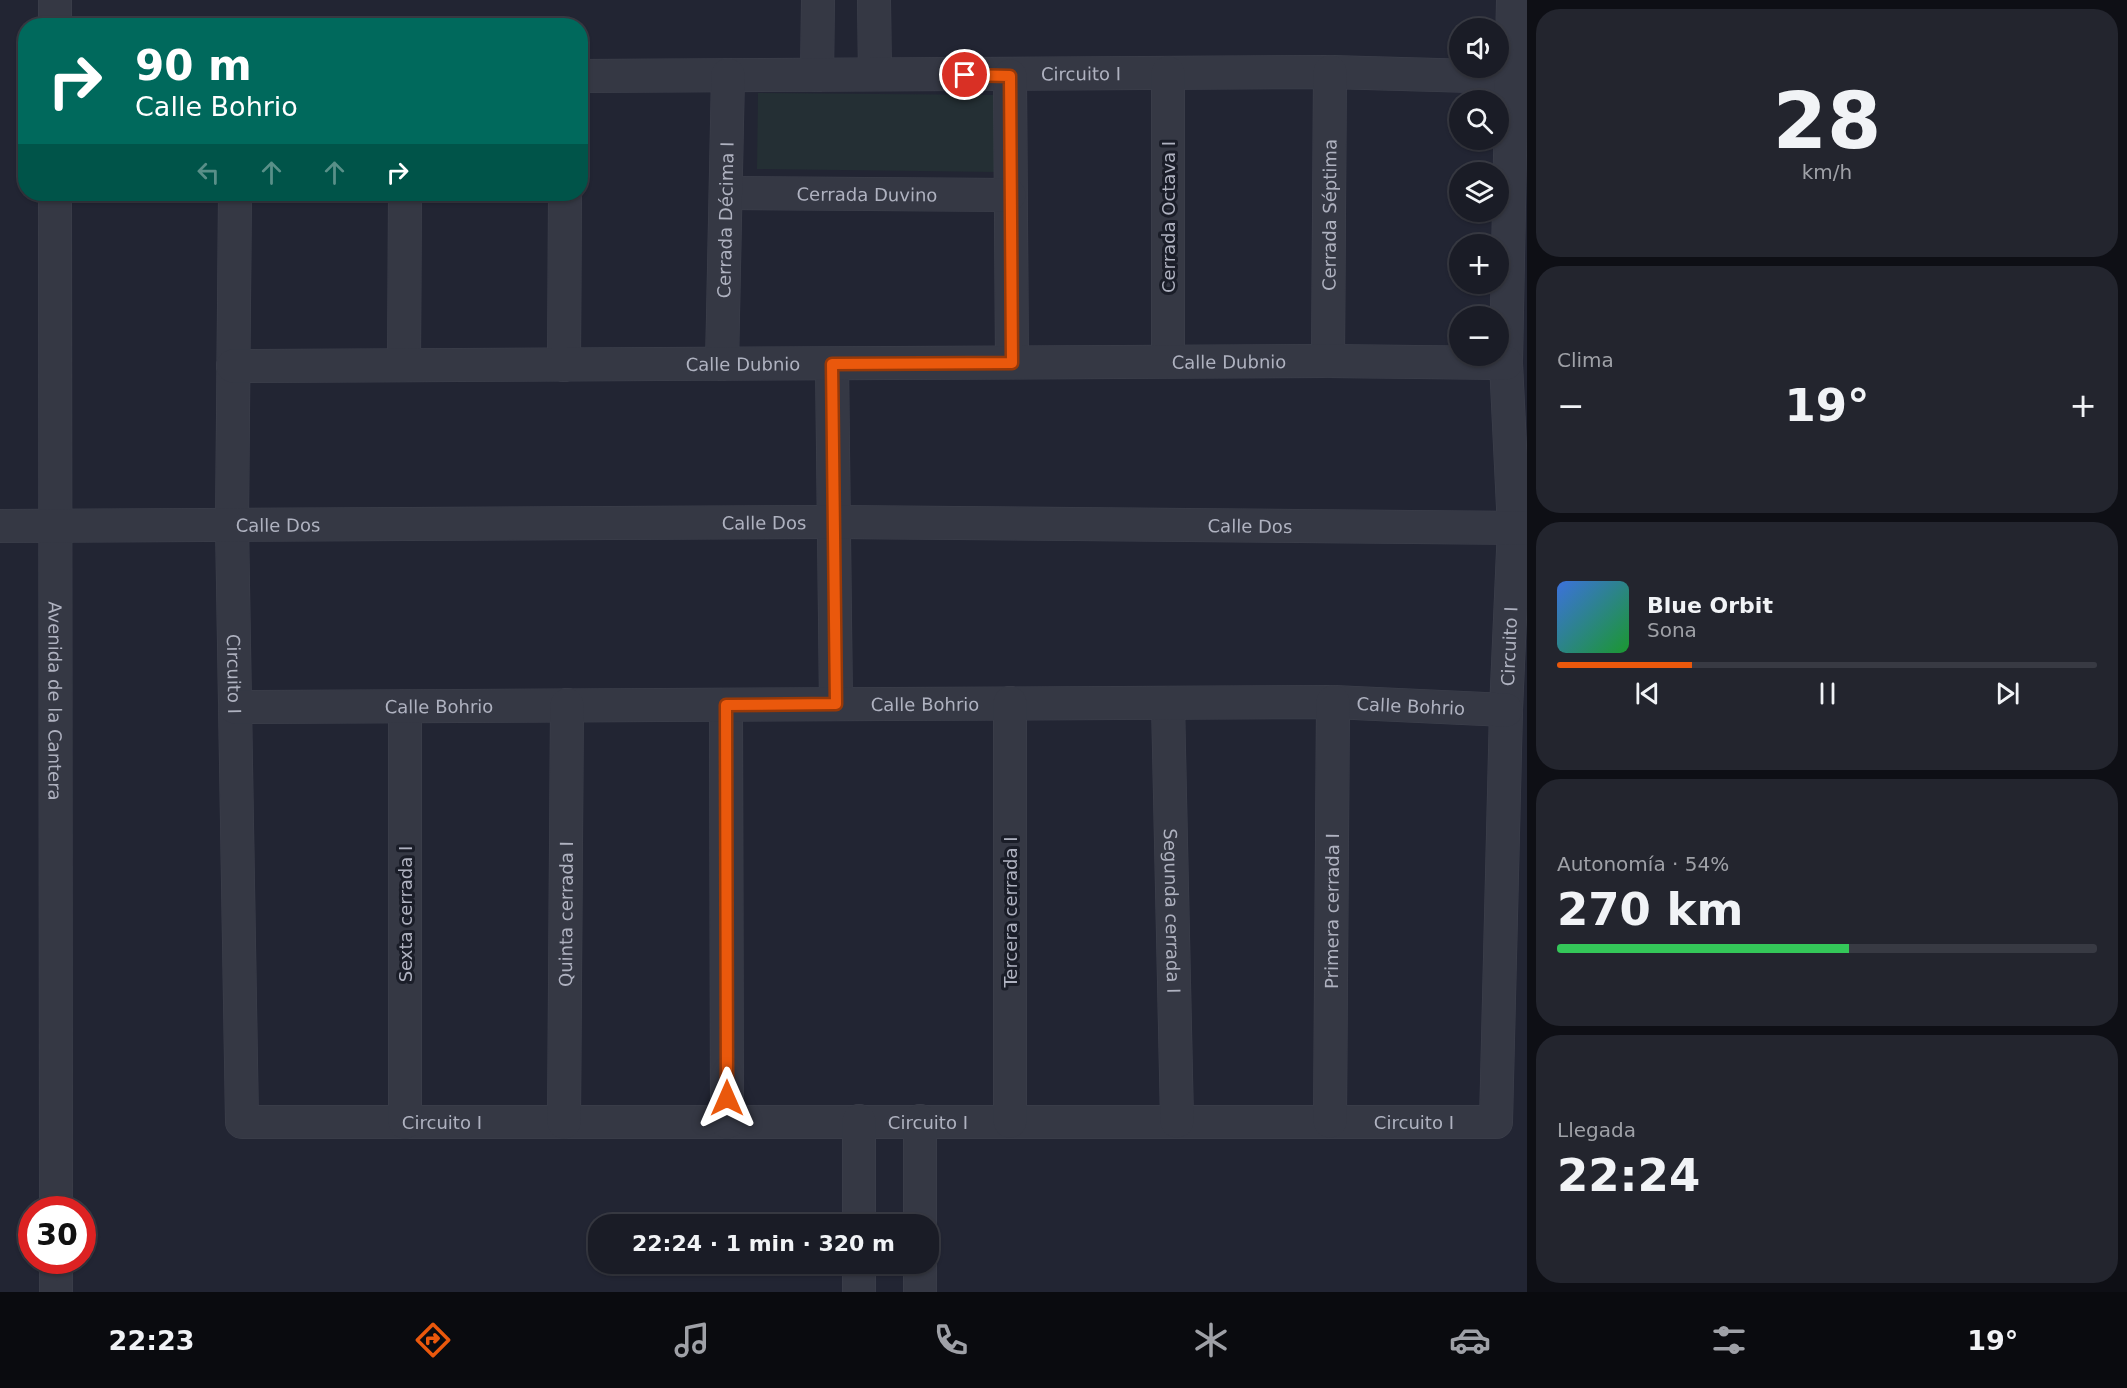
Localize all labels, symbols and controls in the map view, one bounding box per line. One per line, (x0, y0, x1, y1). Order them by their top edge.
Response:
map controls (1449, 18, 1509, 366)
button: sound (1449, 18, 1509, 78)
text: 90 m (135, 41, 252, 90)
icon: right (36, 42, 114, 120)
pin (939, 49, 990, 100)
icon: arrive (948, 58, 981, 91)
street label: Circuito I (1041, 63, 1121, 84)
text: 28 (1773, 76, 1881, 166)
button: search (1449, 90, 1509, 150)
text: Calle Bohrio (135, 91, 298, 122)
street label: Cerrada Séptima (1318, 139, 1340, 291)
street label: Cerrada Décima I (713, 141, 737, 299)
street label: Cerrada Octava I (1158, 141, 1179, 293)
icon: left (192, 156, 225, 189)
icon: ahead (255, 156, 288, 189)
icon: ahead (318, 156, 351, 189)
icon: right (381, 156, 414, 189)
text: km/h (1802, 160, 1852, 184)
button: layers (1449, 162, 1509, 222)
street label: Cerrada Duvino (797, 183, 937, 205)
button: + (1449, 234, 1509, 294)
button: − (1449, 306, 1509, 366)
text: Clima (1557, 348, 1614, 372)
street label: Calle Dubnio (1172, 351, 1286, 372)
street label: Calle Dubnio (686, 353, 800, 374)
text: 19° (1784, 379, 1870, 432)
text: − (1557, 386, 1585, 425)
text: + (2069, 386, 2097, 425)
street label: Calle Dos (722, 512, 806, 533)
street label: Calle Dos (236, 514, 320, 535)
street label: Calle Dos (1208, 515, 1292, 536)
text: Blue Orbit (1647, 593, 1773, 618)
street label: Avenida de la Cantera (45, 601, 66, 801)
street label: Circuito I (1497, 606, 1521, 687)
text: Sona (1647, 618, 1697, 642)
street label: Circuito I (223, 634, 246, 714)
icon: previous (1631, 677, 1664, 710)
icon: pause (1811, 677, 1844, 710)
icon: next (1991, 677, 2024, 710)
street label: Calle Bohrio (871, 693, 979, 715)
street label: Calle Bohrio (1356, 693, 1466, 719)
street label: Calle Bohrio (385, 695, 493, 717)
street label: Segunda cerrada I (1160, 828, 1185, 994)
street label: Primera cerrada I (1320, 833, 1343, 989)
street label: Tercera cerrada I (1000, 836, 1021, 989)
street label: Quinta cerrada I (554, 841, 577, 987)
street label: Sexta cerrada I (395, 846, 416, 982)
text: Autonomía · 54% (1557, 852, 1729, 876)
text: 270 km (1557, 883, 1743, 936)
position arrow (695, 1066, 759, 1130)
street label: Circuito I (402, 1112, 482, 1133)
street label: Circuito I (888, 1112, 968, 1133)
street label: Circuito I (1374, 1112, 1454, 1133)
text: Llegada (1557, 1118, 1636, 1142)
text: 22:24 (1557, 1149, 1700, 1202)
speed limit sign: 30 (18, 1196, 96, 1274)
text: 22:24 · 1 min · 320 m (632, 1231, 895, 1256)
icon: directions (412, 1319, 454, 1361)
icon: music (671, 1319, 713, 1361)
icon: phone (930, 1319, 972, 1361)
icon: climate (1190, 1319, 1232, 1361)
icon: car (1449, 1319, 1491, 1361)
icon: filters (1708, 1319, 1750, 1361)
text: 22:23 (109, 1325, 195, 1356)
text: 19° (1967, 1325, 2018, 1356)

